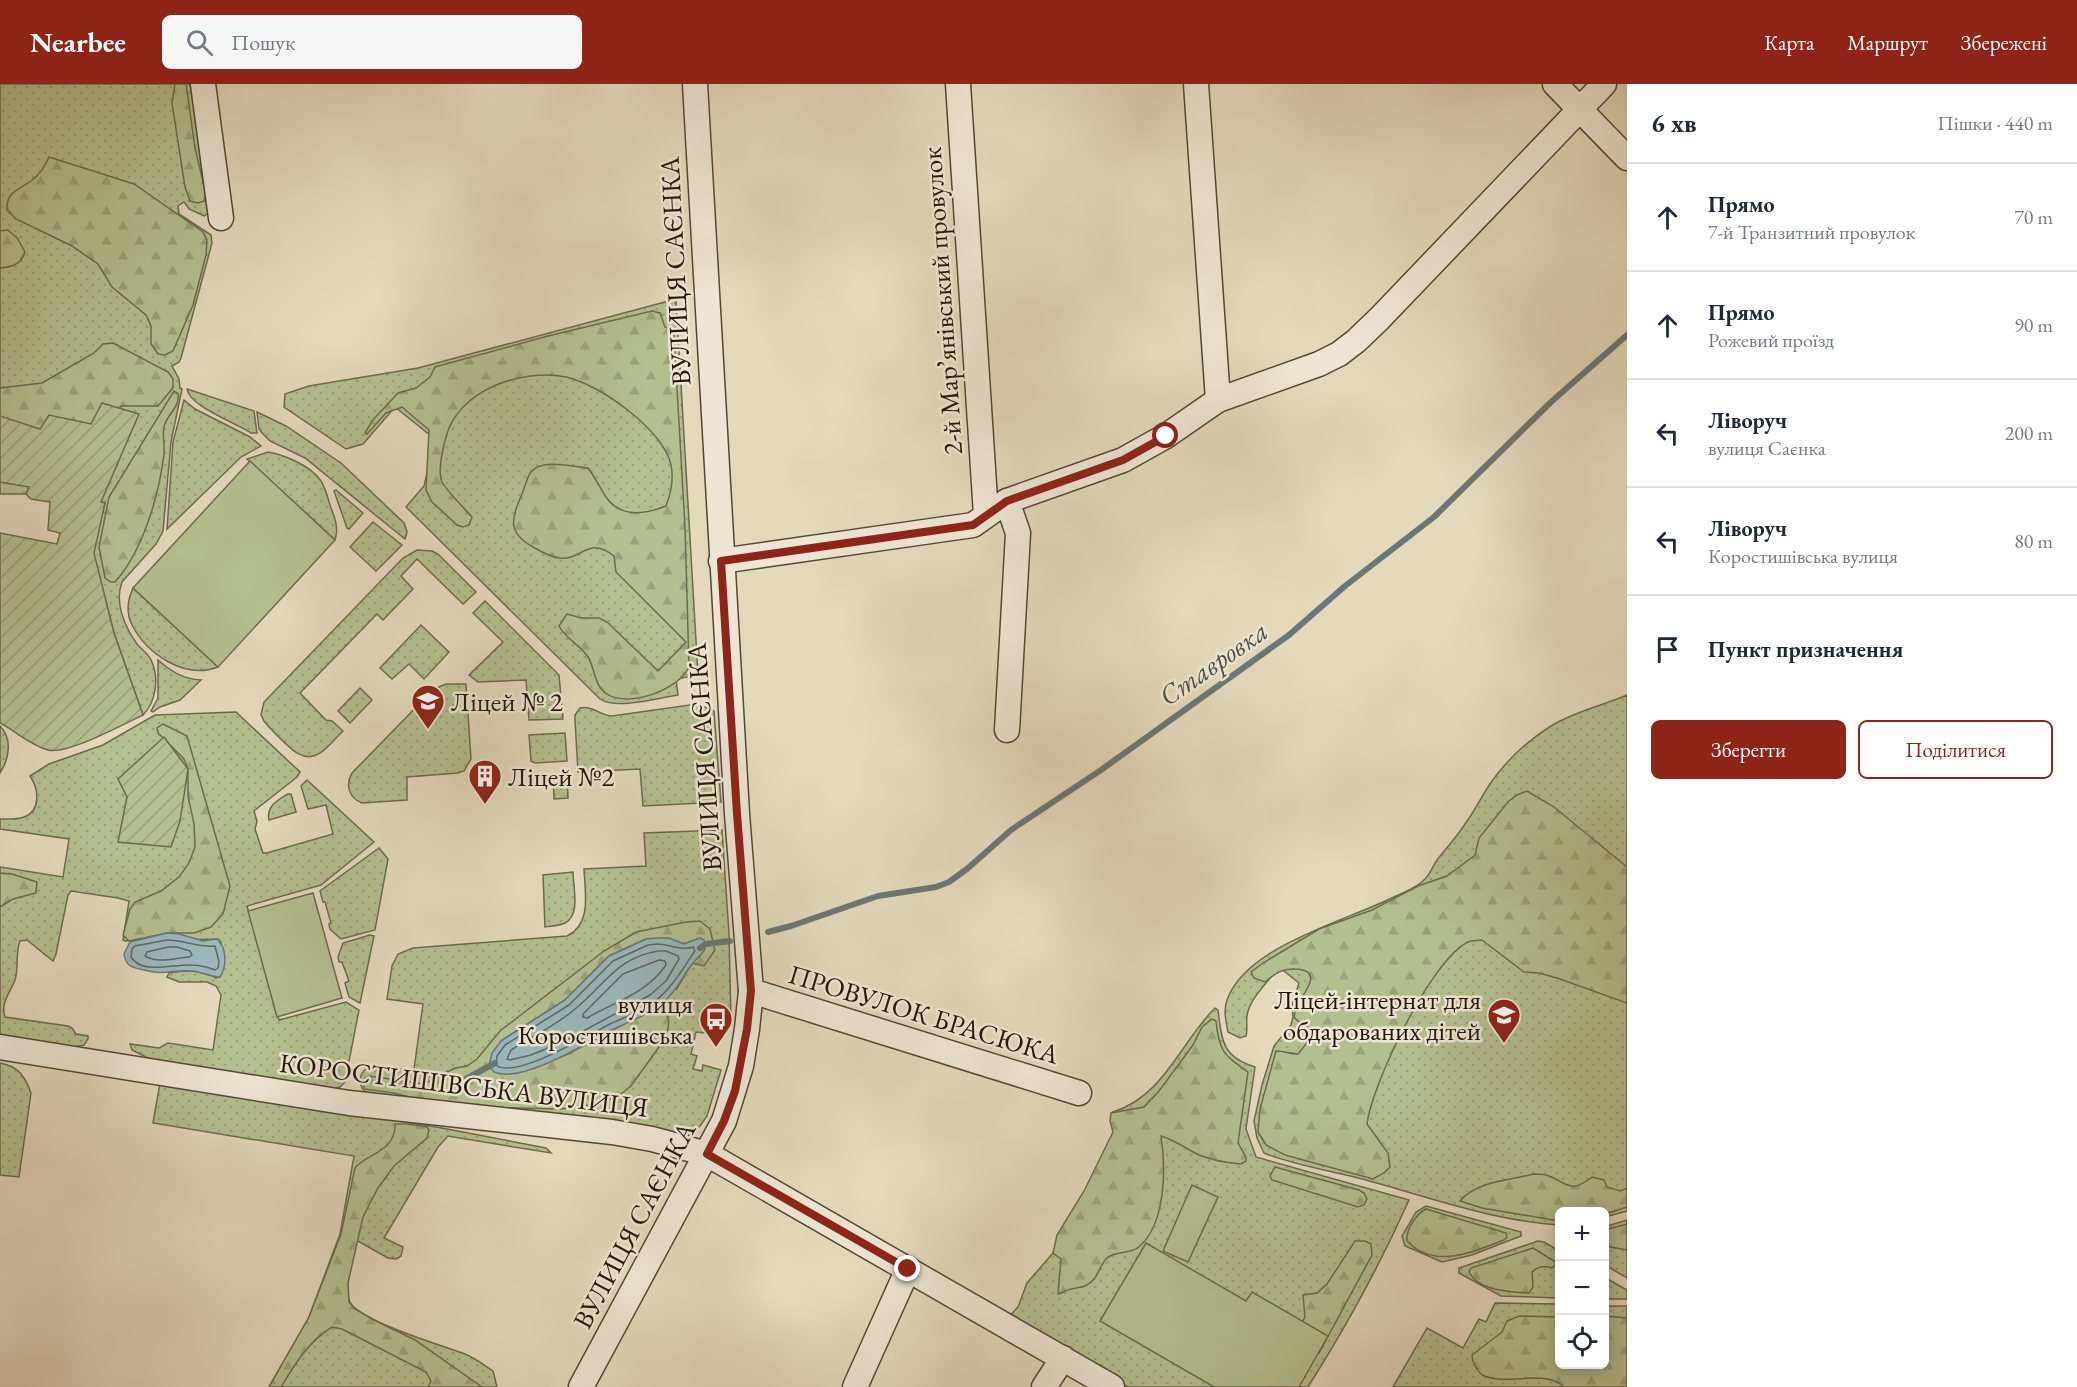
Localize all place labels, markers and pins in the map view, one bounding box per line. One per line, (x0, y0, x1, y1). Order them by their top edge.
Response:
school or university icon: Ліцей № 2 (410, 683, 446, 730)
place label: Ліцей № 2 (451, 684, 563, 719)
building icon: Ліцей №2 (467, 758, 503, 805)
place label: Ліцей №2 (508, 759, 614, 794)
place label: Ліцей-інтернат для обдарованих дітей (1274, 982, 1481, 1048)
place label: вулиця Коростишівська (518, 986, 693, 1052)
school or university icon: Ліцей-інтернат для обдарованих дітей (1486, 997, 1522, 1044)
bus stop icon: вулиця Коростишівська (698, 1001, 734, 1048)

